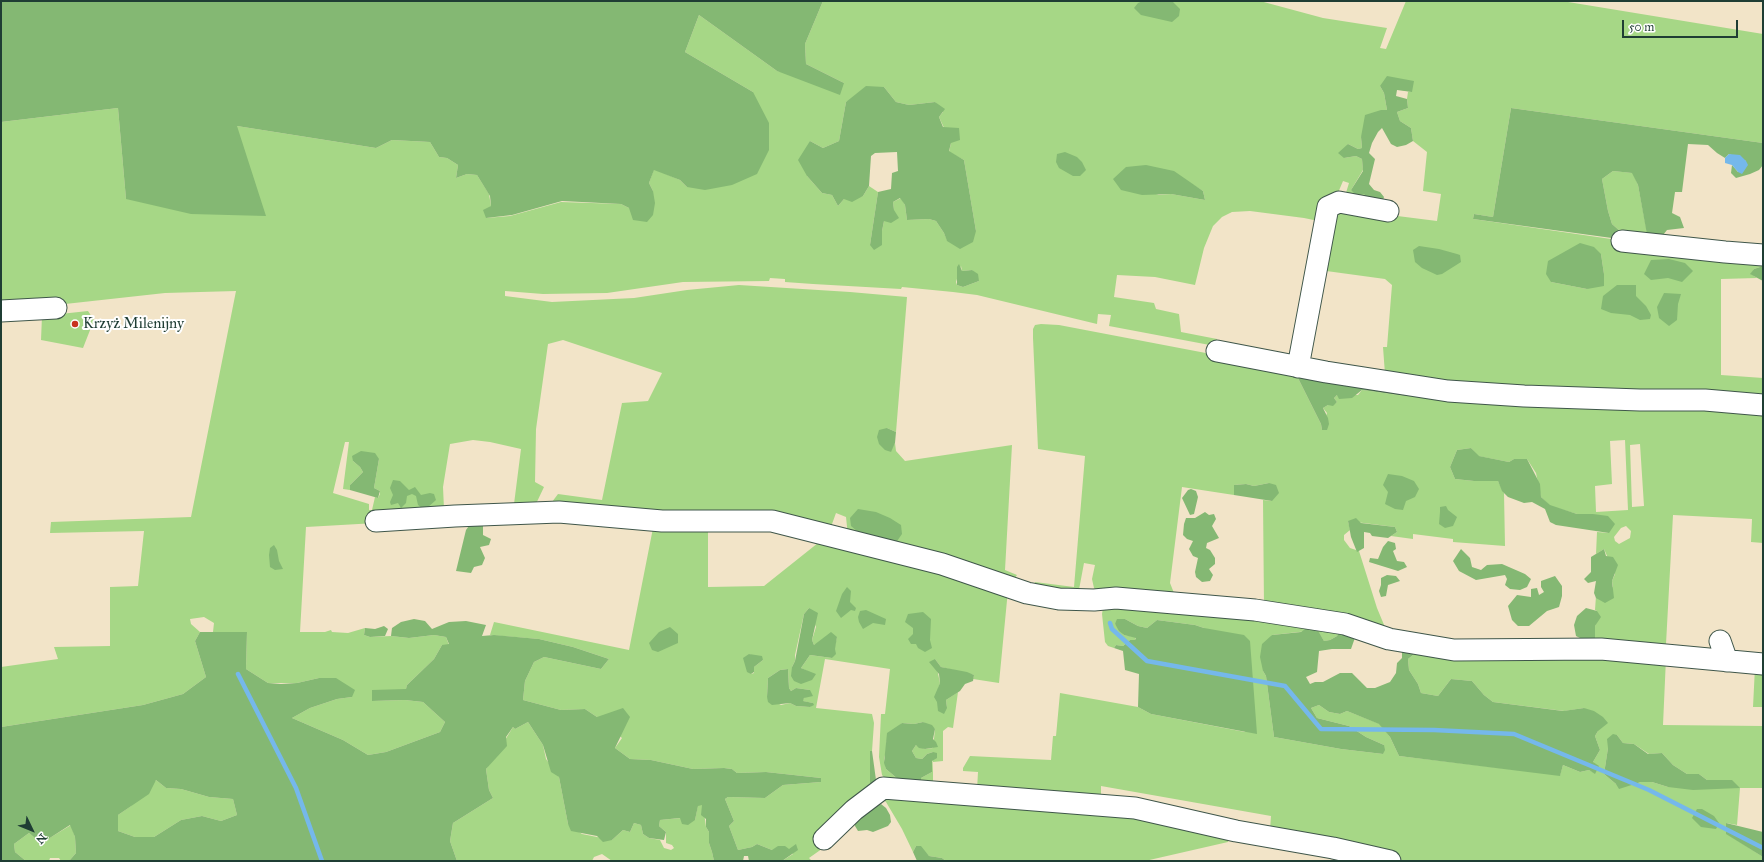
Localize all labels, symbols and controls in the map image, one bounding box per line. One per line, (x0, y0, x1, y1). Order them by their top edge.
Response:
scale bar (1624, 12, 1740, 38)
text: 50 m (1629, 20, 1654, 34)
place label: Krzyż Milenijny (83, 315, 184, 333)
marker: Krzyż Milenijny (70, 319, 80, 329)
north arrow (12, 810, 52, 850)
text: N (33, 831, 49, 846)

